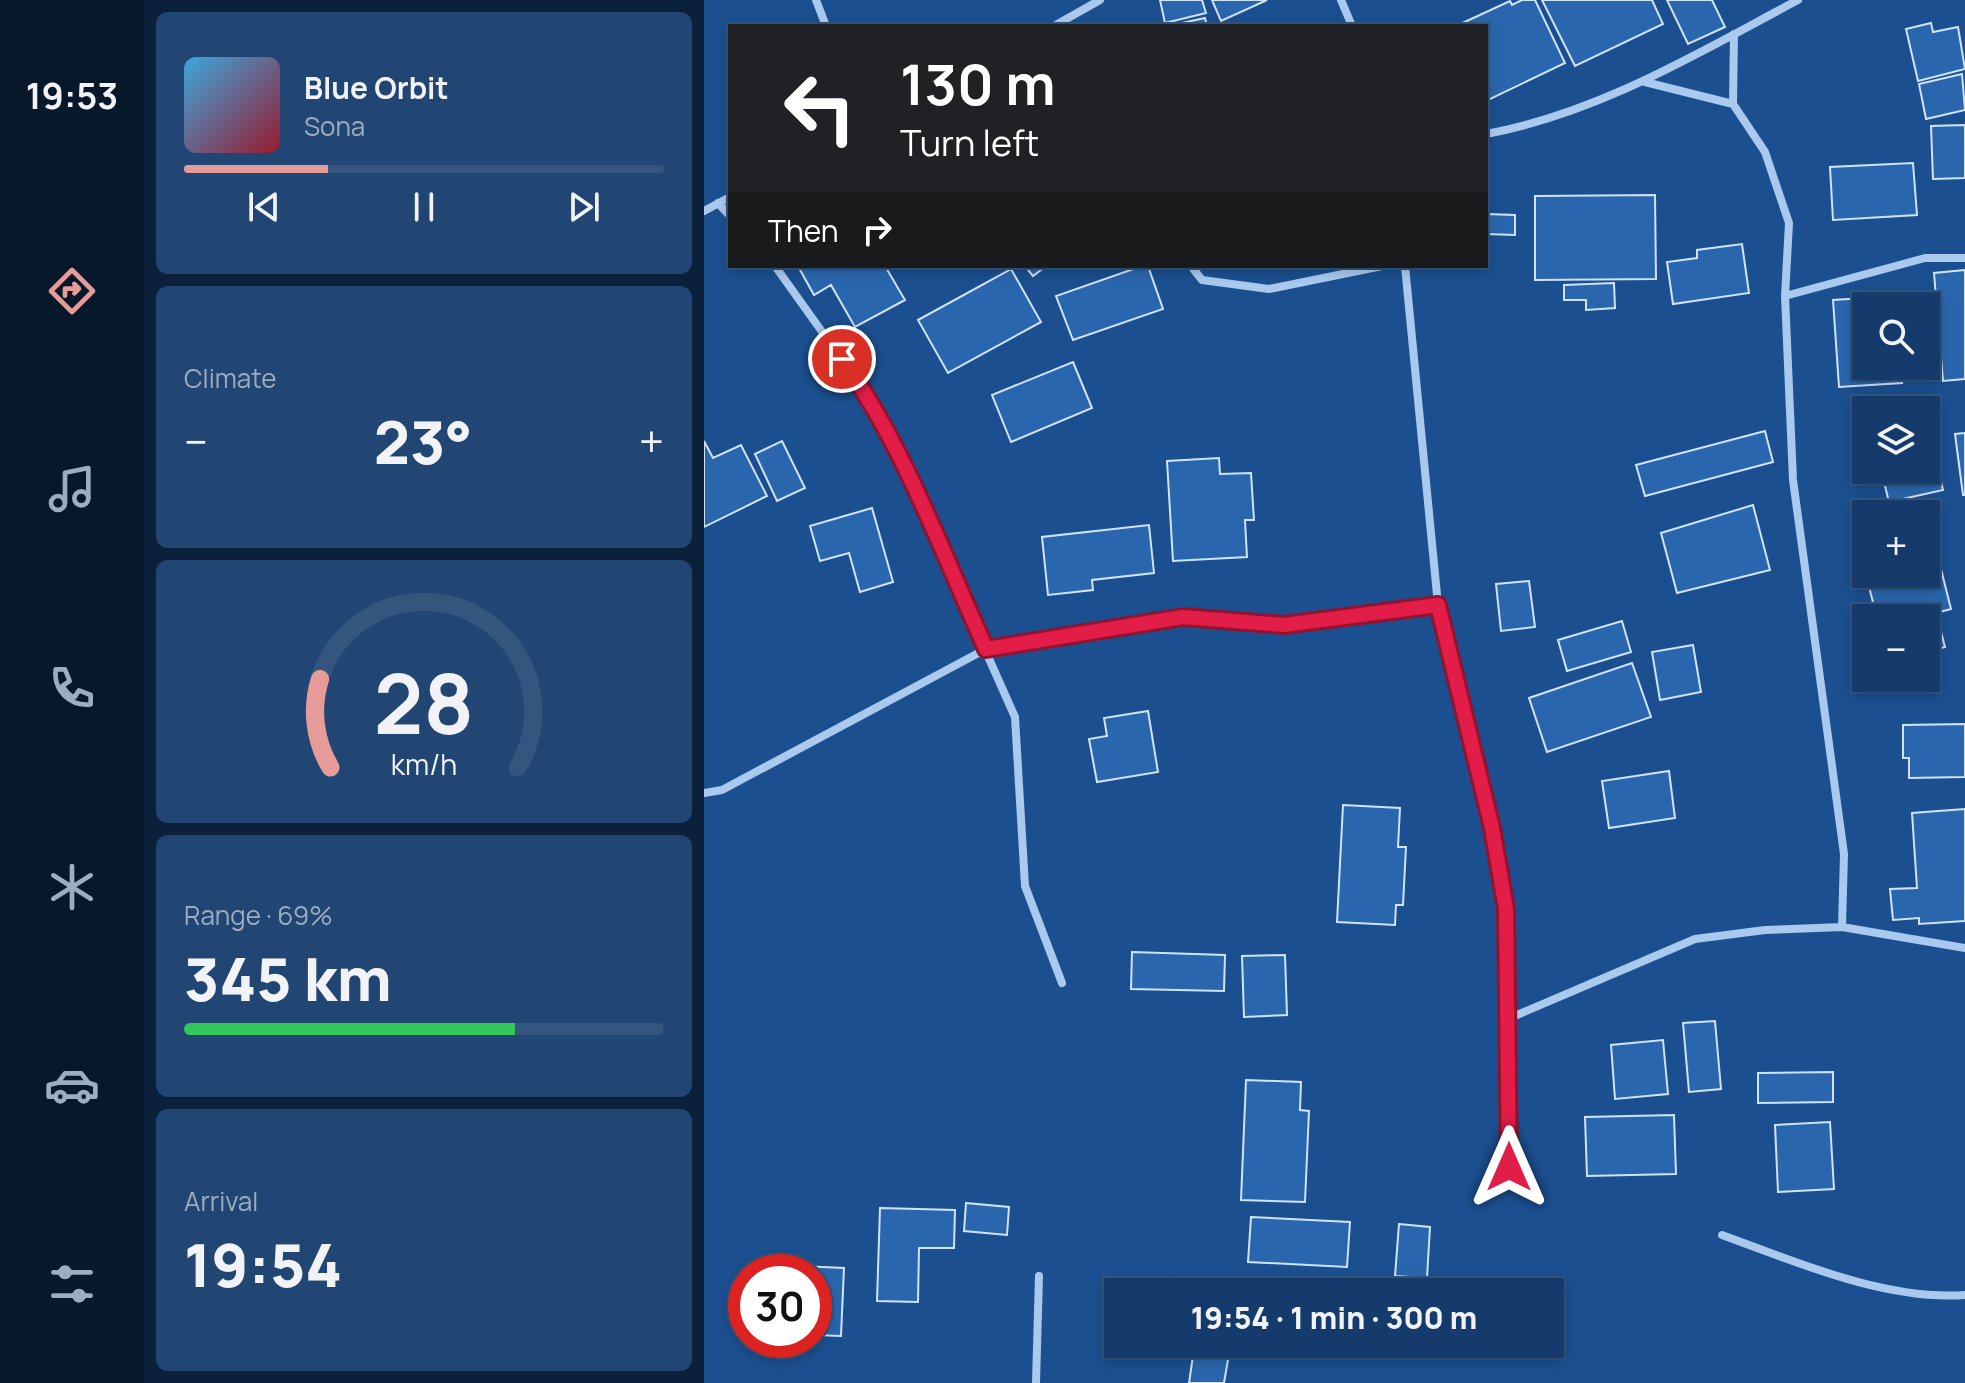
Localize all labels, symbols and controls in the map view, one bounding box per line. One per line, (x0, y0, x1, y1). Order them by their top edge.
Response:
text: 130 m (900, 45, 1056, 122)
icon: left (768, 56, 872, 160)
text: Blue Orbit (304, 67, 449, 108)
text: 19:53 (26, 71, 118, 120)
text: Sona (304, 108, 365, 144)
text: Turn left (900, 118, 1039, 167)
icon: previous (242, 185, 286, 229)
icon: pause (402, 185, 446, 229)
icon: next (562, 185, 606, 229)
icon: right (855, 208, 899, 252)
text: Then (768, 210, 839, 251)
icon: directions (44, 263, 100, 319)
map controls (1852, 292, 1940, 692)
button: search (1852, 292, 1940, 380)
pin (808, 325, 876, 393)
icon: arrive (820, 337, 864, 381)
text: Climate (184, 360, 276, 396)
button: layers (1852, 396, 1940, 484)
text: 23° (374, 400, 473, 482)
text: − (184, 411, 208, 471)
text: + (639, 411, 664, 471)
icon: music (44, 461, 100, 517)
button: + (1852, 500, 1940, 588)
button: − (1852, 604, 1940, 692)
text: 28 (374, 644, 474, 758)
icon: phone (44, 660, 100, 716)
text: km/h (391, 745, 457, 784)
icon: climate (44, 859, 100, 915)
text: Range · 69% (184, 897, 333, 933)
text: 345 km (184, 937, 392, 1019)
icon: car (44, 1057, 100, 1113)
position arrow (1467, 1125, 1551, 1209)
text: Arrival (184, 1183, 258, 1219)
text: 19:54 (184, 1223, 342, 1305)
speed limit sign: 30 (728, 1254, 832, 1358)
icon: filters (44, 1256, 100, 1312)
text: 19:54 · 1 min · 300 m (1191, 1297, 1477, 1338)

